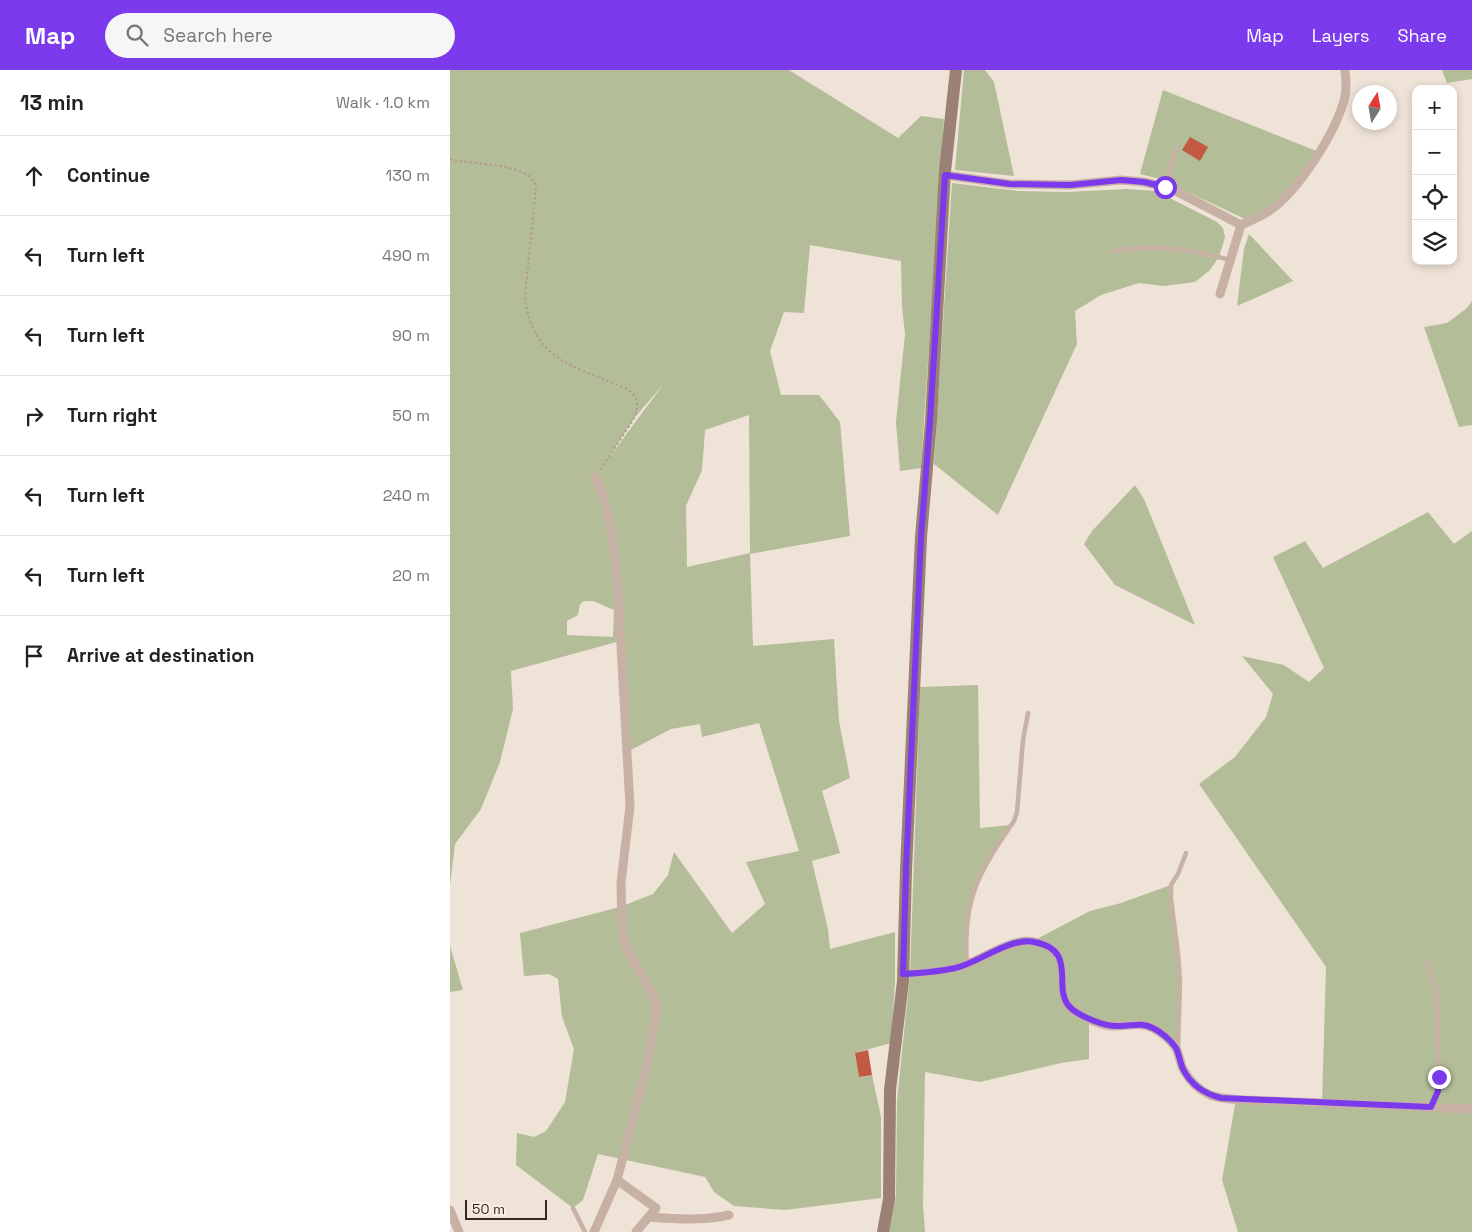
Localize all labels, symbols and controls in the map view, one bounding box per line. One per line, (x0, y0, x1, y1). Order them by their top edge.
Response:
search box (105, 13, 455, 58)
text: Map (25, 20, 75, 51)
icon: search (123, 21, 151, 49)
text: Search here (163, 23, 273, 48)
text: Map (1246, 24, 1284, 47)
text: Layers (1312, 24, 1369, 47)
text: Share (1397, 24, 1447, 47)
north arrow (1352, 85, 1397, 130)
map controls (1412, 85, 1457, 265)
button: + (1412, 85, 1457, 130)
text: 13 min (20, 89, 84, 116)
text: Walk · 1.0 km (336, 92, 430, 113)
button: − (1412, 130, 1457, 175)
icon: ahead (20, 162, 48, 190)
text: Continue (67, 163, 150, 188)
text: 130 m (386, 165, 430, 186)
button: locate (1412, 175, 1457, 220)
route start (1154, 176, 1177, 199)
button: layers (1412, 220, 1457, 265)
icon: left (20, 242, 48, 270)
text: Turn left (67, 243, 145, 268)
text: 490 m (382, 245, 430, 266)
icon: left (20, 322, 48, 350)
text: Turn left (67, 323, 145, 348)
text: 90 m (392, 325, 430, 346)
icon: right (20, 402, 48, 430)
text: Turn right (67, 403, 157, 428)
text: 50 m (392, 405, 430, 426)
icon: left (20, 482, 48, 510)
text: Turn left (67, 483, 145, 508)
text: 240 m (383, 485, 430, 506)
icon: left (20, 562, 48, 590)
text: Turn left (67, 563, 145, 588)
text: 20 m (392, 565, 430, 586)
icon: arrive (20, 642, 48, 670)
text: Arrive at destination (67, 643, 255, 668)
route end (1428, 1066, 1451, 1089)
scale bar (465, 1197, 548, 1220)
text: 50 m (472, 1200, 505, 1218)

